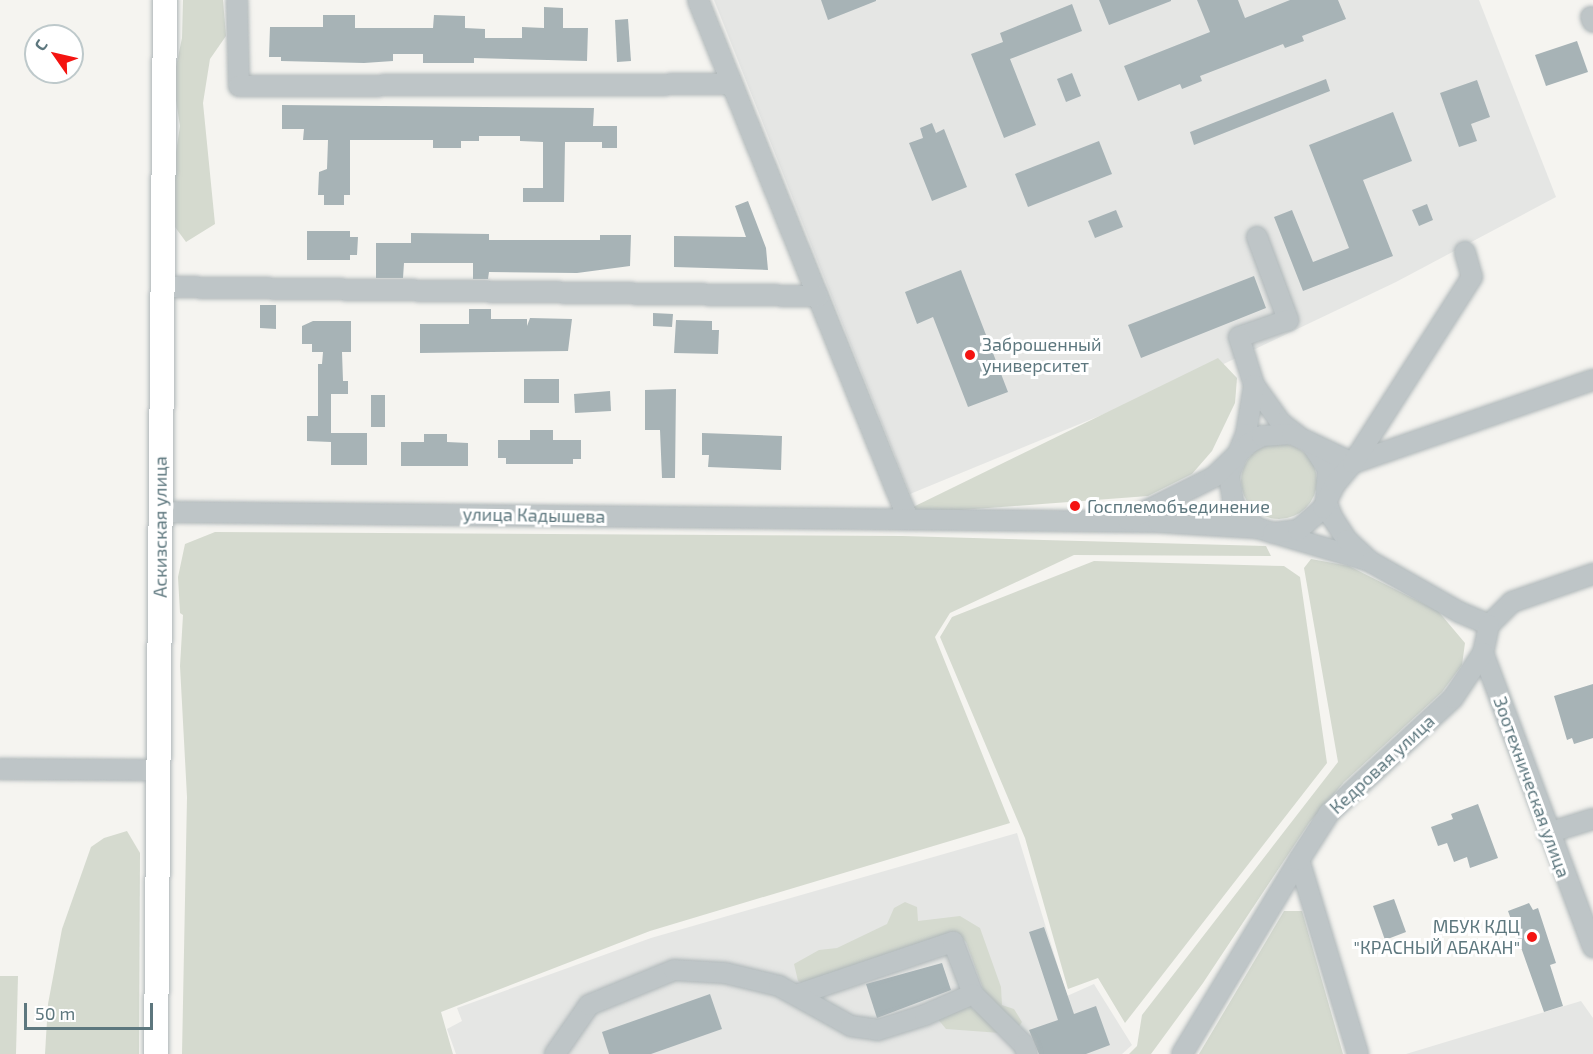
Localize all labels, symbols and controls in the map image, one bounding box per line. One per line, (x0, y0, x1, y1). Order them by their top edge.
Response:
north arrow (24, 24, 84, 84)
text: С (30, 36, 51, 54)
place label: Заброшенный университет (982, 334, 1102, 376)
marker: Заброшенный университет (963, 348, 977, 362)
street label: Аскизская улица (149, 456, 171, 598)
place label: Госплемобъединение (1087, 495, 1270, 517)
marker: Госплемобъединение (1068, 499, 1082, 513)
street label: улица Кадышева (462, 503, 606, 527)
street label: Зоотехническая улица (1489, 694, 1575, 880)
street label: Кедровая улица (1325, 710, 1439, 818)
place label: МБУК КДЦ "КРАСНЫЙ АБАКАН" (1354, 916, 1520, 958)
marker: МБУК КДЦ "КРАСНЫЙ АБАКАН" (1525, 930, 1539, 944)
scale bar (27, 991, 156, 1029)
text: 50 m (35, 1002, 75, 1024)

